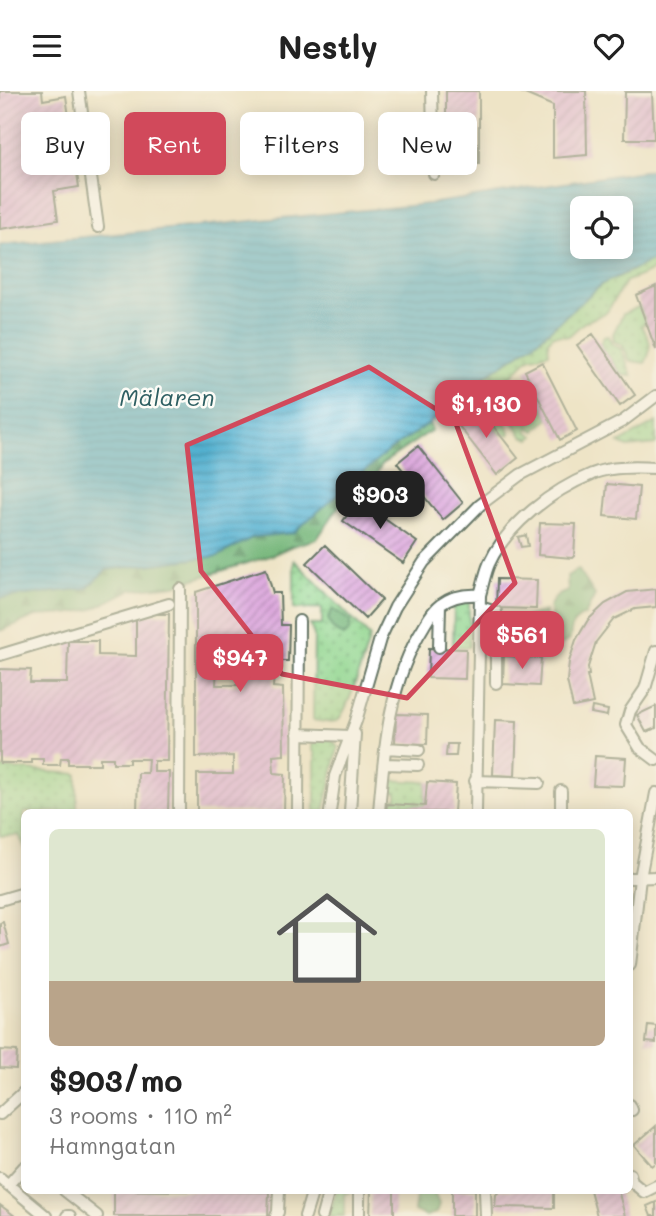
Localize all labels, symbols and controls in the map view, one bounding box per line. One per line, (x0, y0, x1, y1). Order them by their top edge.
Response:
text: Nestly (278, 25, 378, 67)
icon: menu (28, 27, 66, 65)
icon: heart (590, 27, 628, 65)
chip: Buy (21, 112, 110, 175)
chip: Rent (124, 112, 226, 175)
chip: Filters (240, 112, 364, 175)
chip: New (378, 112, 477, 175)
map controls (570, 196, 633, 259)
button: locate (570, 196, 633, 259)
water label: Mälaren (119, 381, 215, 412)
pin: $1,130 (429, 381, 543, 440)
text: $1,130 (451, 388, 521, 418)
pin: $903 (339, 471, 421, 531)
text: $903 (352, 479, 408, 509)
pin: $561 (481, 611, 563, 671)
text: $561 (496, 619, 548, 649)
pin: $947 (199, 635, 281, 694)
text: $947 (212, 642, 268, 672)
icon: home (264, 875, 390, 1001)
text: $903/mo (49, 1060, 182, 1100)
text: 3 rooms · 110 m² (49, 1100, 232, 1130)
text: Hamngatan (49, 1130, 176, 1160)

